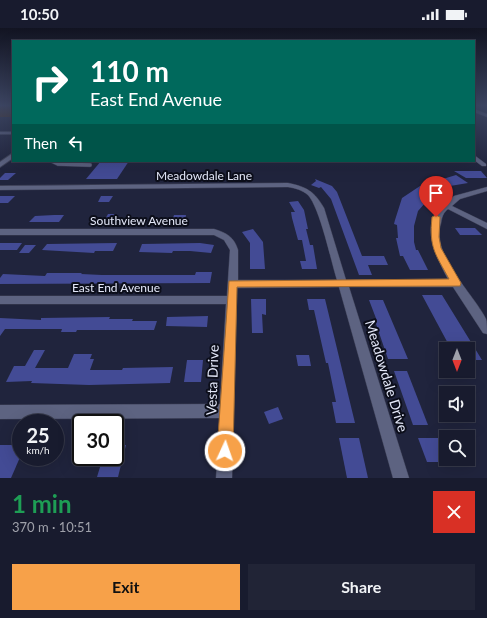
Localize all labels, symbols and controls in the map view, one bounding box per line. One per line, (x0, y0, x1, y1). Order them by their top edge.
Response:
text: 10:50 (20, 5, 59, 23)
text: 110 m (90, 54, 169, 88)
icon: right (24, 56, 76, 108)
text: East End Avenue (90, 88, 222, 110)
icon: left (65, 132, 87, 154)
text: Then (24, 134, 57, 152)
street label: Meadowdale Lane (156, 168, 252, 183)
pin (419, 176, 453, 217)
icon: arrive (425, 182, 447, 204)
street label: Southview Avenue (90, 213, 188, 228)
street label: East End Avenue (72, 280, 160, 295)
street label: Meadowdale Drive (362, 318, 412, 434)
north arrow (439, 342, 475, 378)
map controls (439, 342, 475, 466)
street label: Vesta Drive (202, 344, 222, 416)
button: sound (439, 386, 475, 422)
speed limit sign: 30 (72, 414, 124, 466)
text: 25 (26, 423, 50, 447)
position arrow (204, 430, 246, 472)
button: search (439, 430, 475, 466)
text: km/h (26, 444, 50, 456)
text: 1 min (12, 489, 72, 518)
button: close (433, 491, 475, 533)
text: 370 m · 10:51 (12, 519, 92, 535)
button: Exit (12, 564, 240, 610)
button: Share (248, 564, 475, 610)

